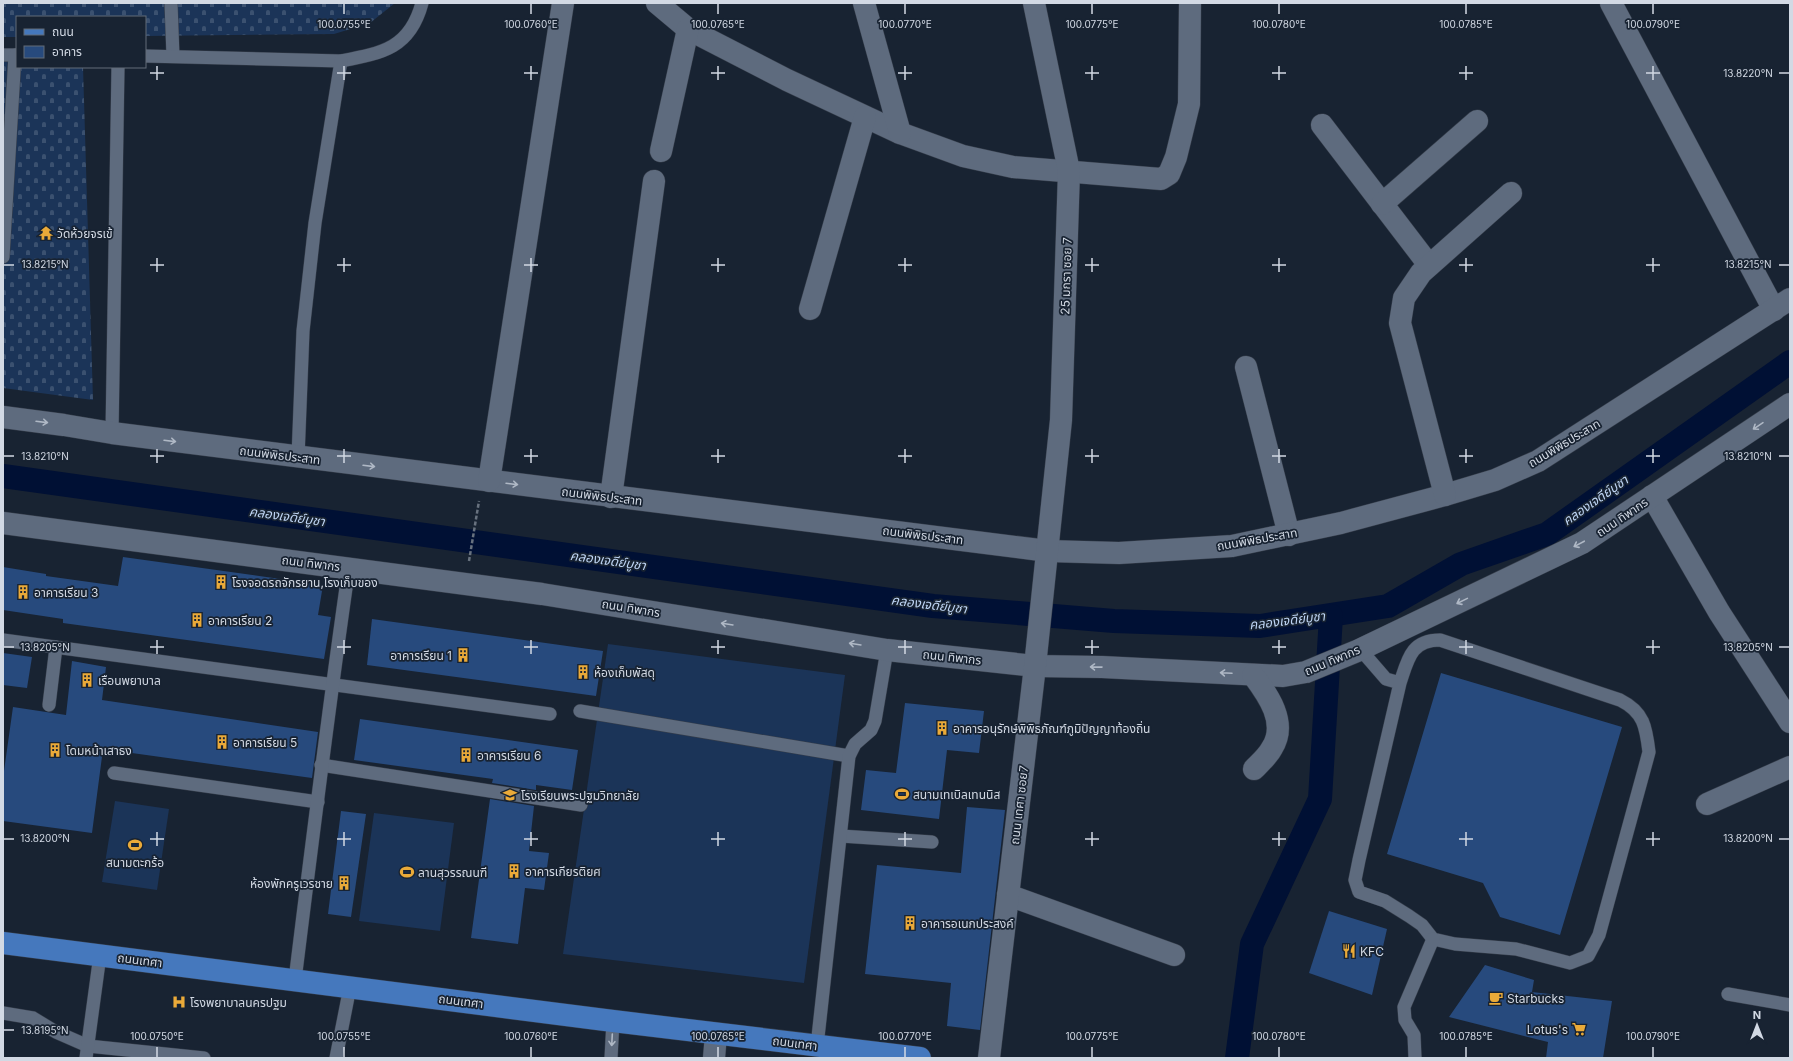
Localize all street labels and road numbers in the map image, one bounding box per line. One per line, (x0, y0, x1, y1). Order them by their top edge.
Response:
street label: 25 มกรา ซอย 7 (1057, 237, 1075, 315)
street label: ถนนพิพิธประสาท (1525, 416, 1603, 470)
street label: ถนนพิพิธประสาท (239, 443, 321, 467)
street label: ถนนพิพิธประสาท (561, 484, 643, 508)
street label: ถนน ทิพากร (1593, 494, 1651, 540)
street label: ถนนพิพิธประสาท (882, 523, 964, 547)
street label: ถนนพิพิธประสาท (1216, 525, 1298, 553)
street label: ถนน ทิพากร (281, 552, 341, 574)
street label: ถนน ทิพากร (601, 596, 661, 620)
street label: ถนน ทิพากร (1302, 642, 1362, 678)
street label: ถนน ทิพากร (922, 646, 982, 668)
street label: ถนน เทศา ซอย7 (1007, 764, 1031, 845)
street label: ถนนเทศา (117, 950, 163, 970)
street label: ถนนเทศา (438, 991, 484, 1011)
street label: ถนนเทศา (772, 1033, 818, 1053)

